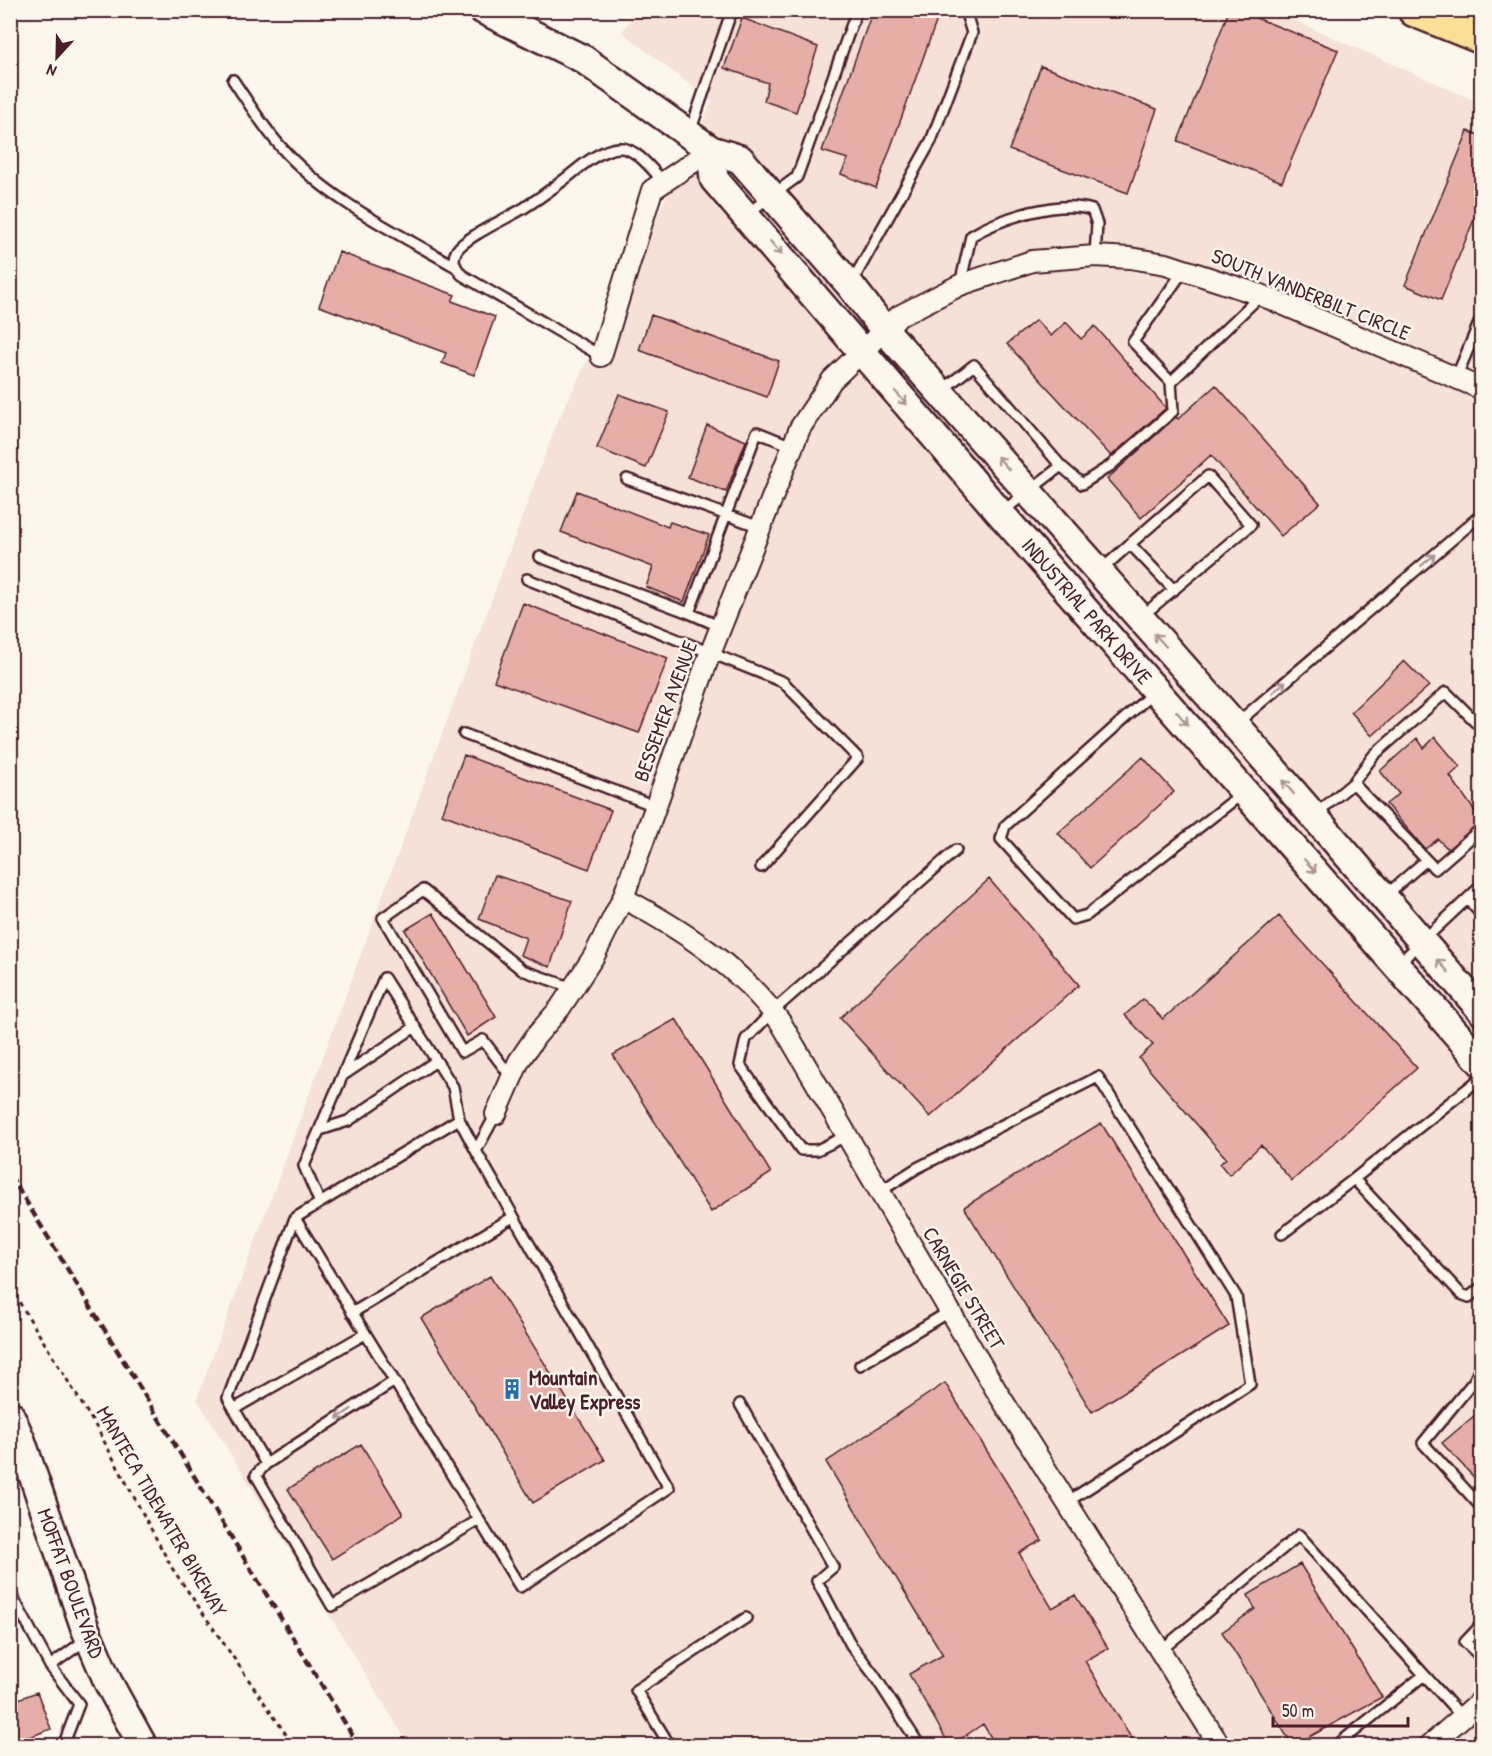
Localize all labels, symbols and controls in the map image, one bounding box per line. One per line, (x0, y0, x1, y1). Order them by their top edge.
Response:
north arrow (27, 27, 87, 87)
text: N (43, 59, 59, 83)
one-way arrow (769, 240, 783, 255)
street label: SOUTH VANDERBILT CIRCLE (1207, 241, 1415, 347)
one-way arrow (894, 390, 908, 405)
one-way arrow (996, 456, 1010, 471)
street label: INDUSTRIAL PARK DRIVE (1015, 531, 1159, 691)
one-way arrow (1420, 553, 1435, 567)
one-way arrow (1153, 633, 1167, 648)
street label: BESSEMER AVENUE (626, 637, 704, 785)
one-way arrow (1271, 680, 1286, 694)
one-way arrow (1175, 710, 1189, 725)
one-way arrow (1281, 780, 1295, 795)
one-way arrow (1302, 857, 1316, 873)
one-way arrow (1436, 959, 1450, 974)
street label: CARNEGIE STREET (916, 1221, 1013, 1356)
place label: Mountain Valley Express (529, 1363, 640, 1417)
building icon: Mountain Valley Express (500, 1377, 524, 1401)
street label: MANTECA TIDEWATER BIKEWAY (90, 1400, 235, 1622)
one-way arrow (336, 1408, 353, 1420)
street label: MOFFAT BOULEVARD (30, 1504, 112, 1662)
scale bar (1273, 1690, 1408, 1728)
text: 50 m (1282, 1698, 1314, 1723)

